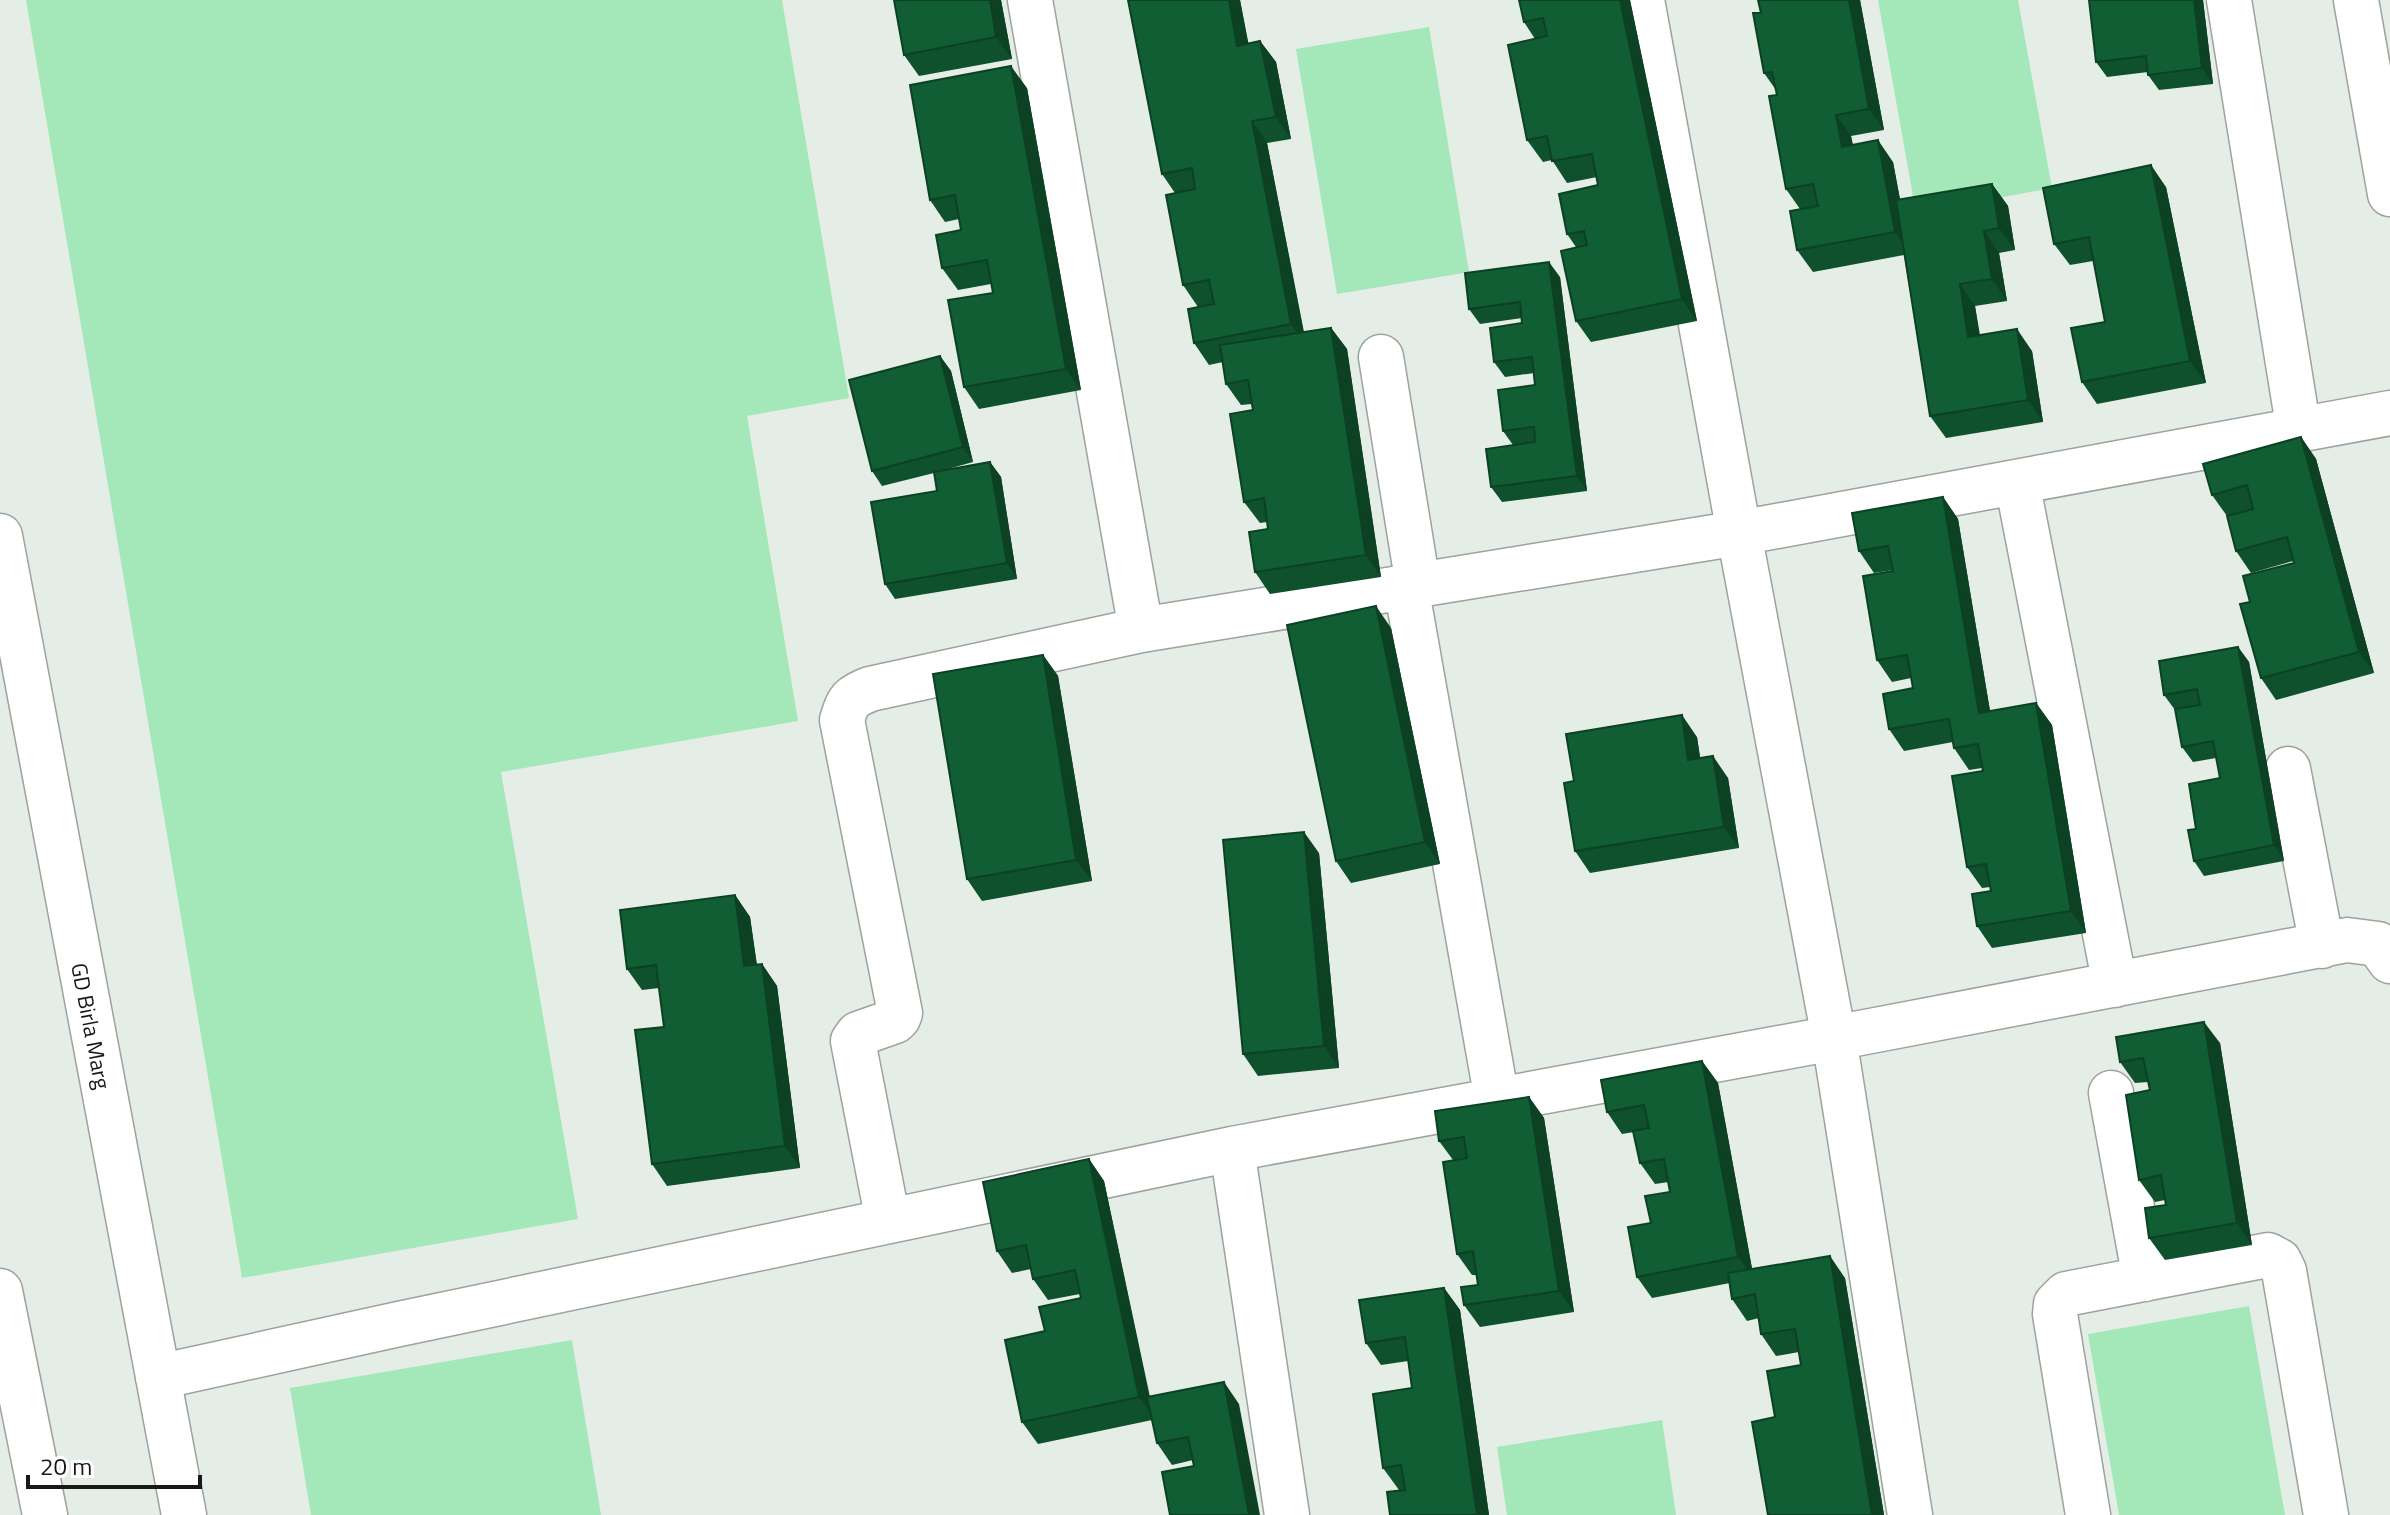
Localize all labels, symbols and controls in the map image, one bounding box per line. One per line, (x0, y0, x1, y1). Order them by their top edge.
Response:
street label: GD Birla Marg (62, 960, 120, 1092)
scale bar (28, 1439, 200, 1489)
text: 20 m (40, 1448, 92, 1484)

